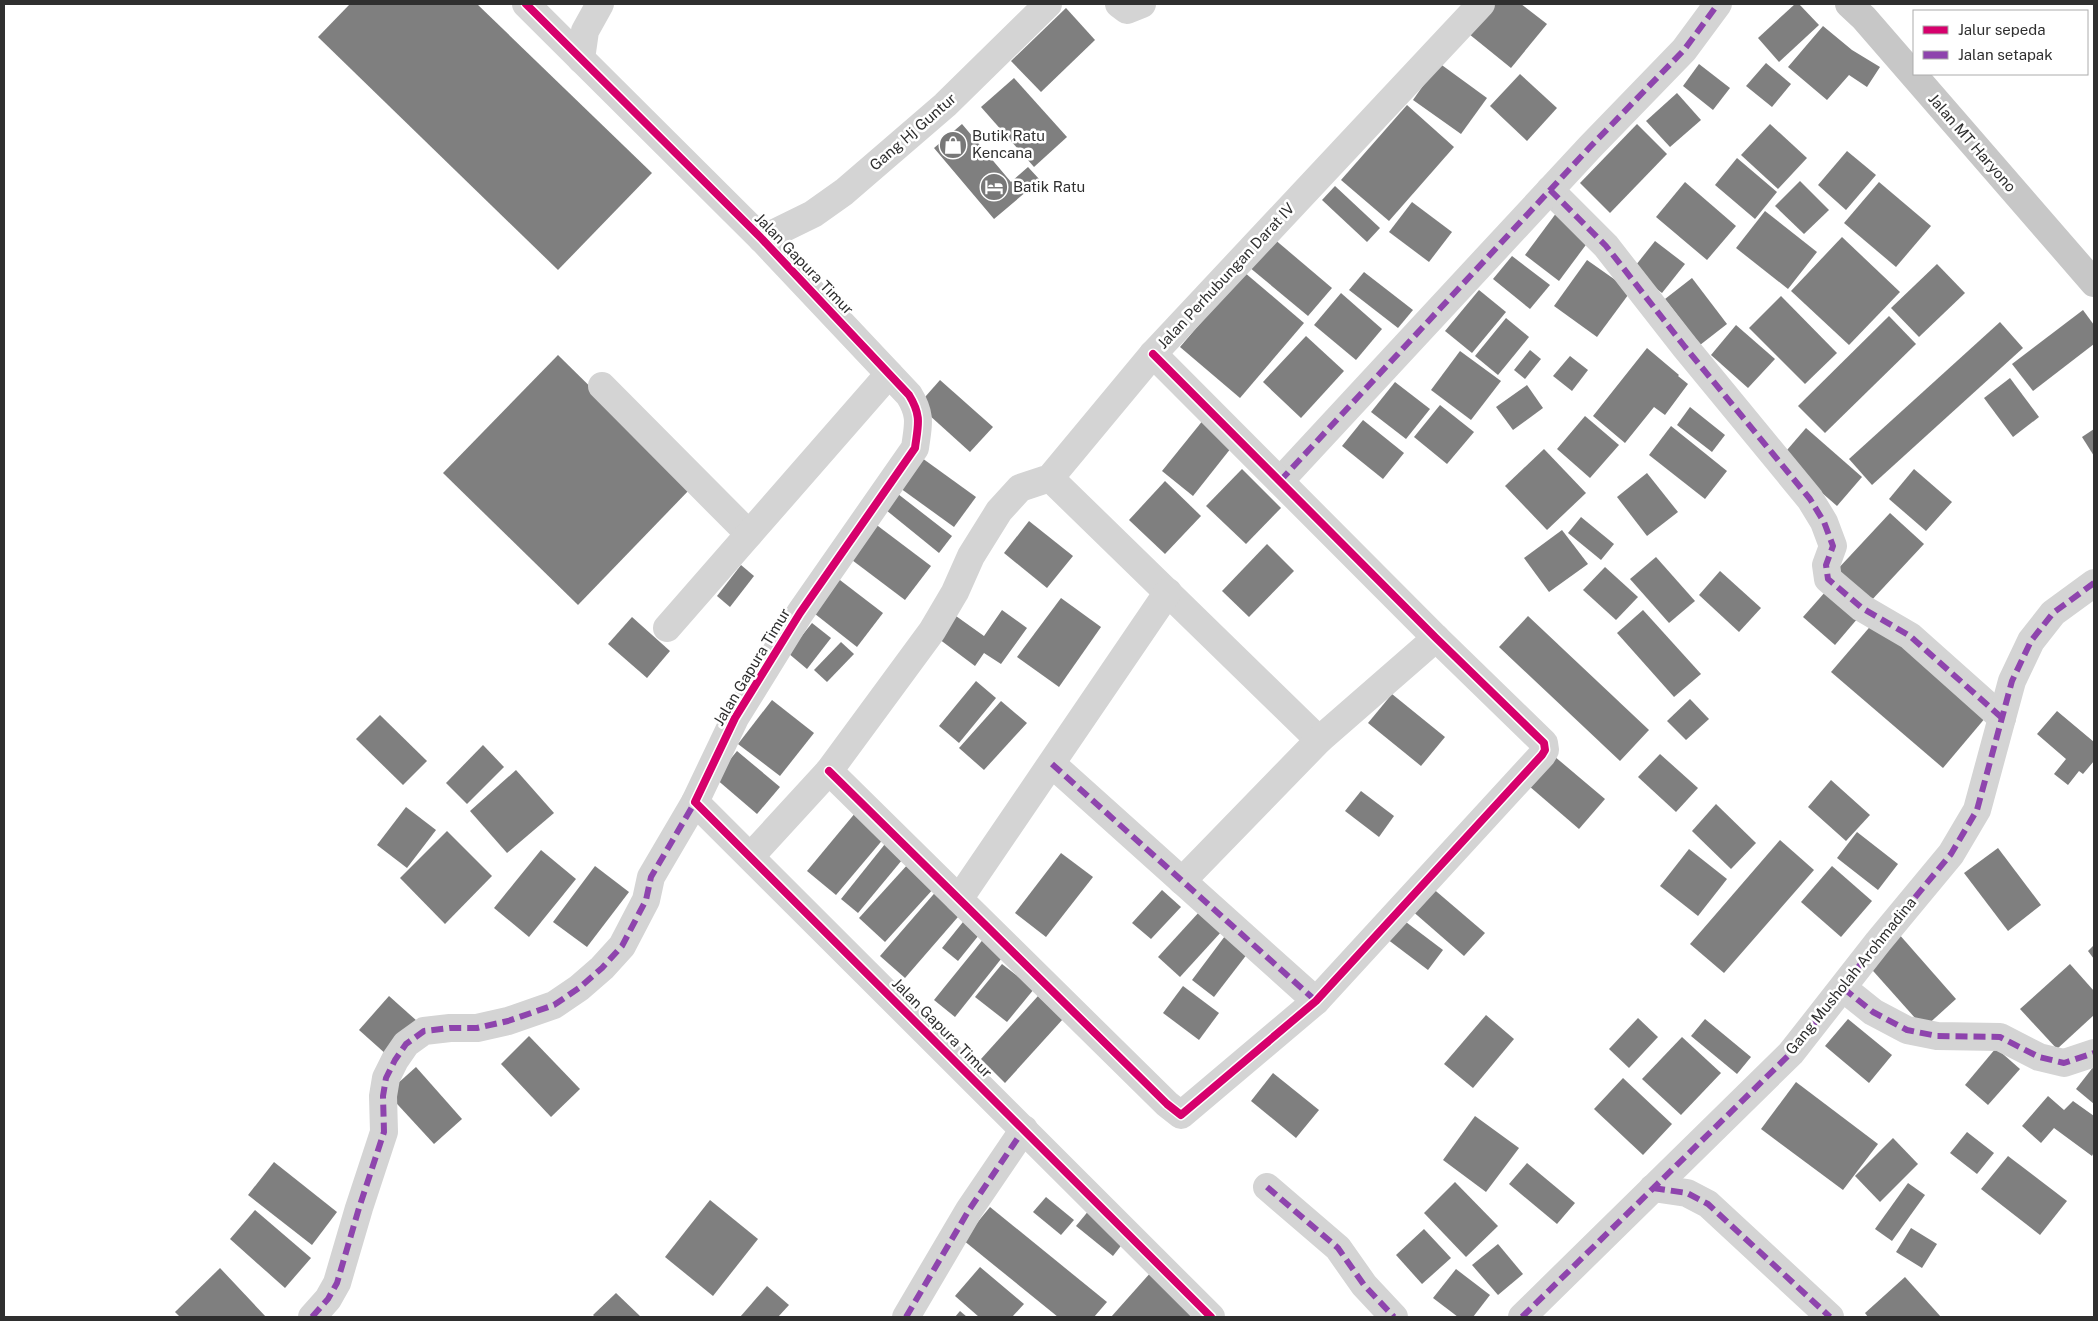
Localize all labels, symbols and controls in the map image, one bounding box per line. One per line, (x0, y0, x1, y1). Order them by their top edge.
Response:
legend (1913, 10, 2088, 75)
text: Jalur sepeda (1958, 21, 2046, 38)
text: Jalan setapak (1958, 46, 2053, 63)
street label: Gang Hj Guntur (866, 90, 959, 174)
street label: Jalan MT Haryono (1925, 90, 2020, 195)
place label: Butik Ratu Kencana (972, 127, 1045, 161)
shop icon: Butik Ratu Kencana (938, 130, 968, 160)
hotel icon: Batik Ratu (979, 172, 1009, 202)
place label: Batik Ratu (1013, 178, 1085, 195)
street label: Jalan Perhubungan Darat IV (1154, 199, 1298, 352)
street label: Jalan Gapura Timur (752, 210, 857, 318)
street label: Jalan Gapura Timur (710, 605, 793, 729)
street label: Gang Musholah Arohmadina (1782, 894, 1919, 1058)
street label: Jalan Gapura Timur (889, 974, 996, 1081)

